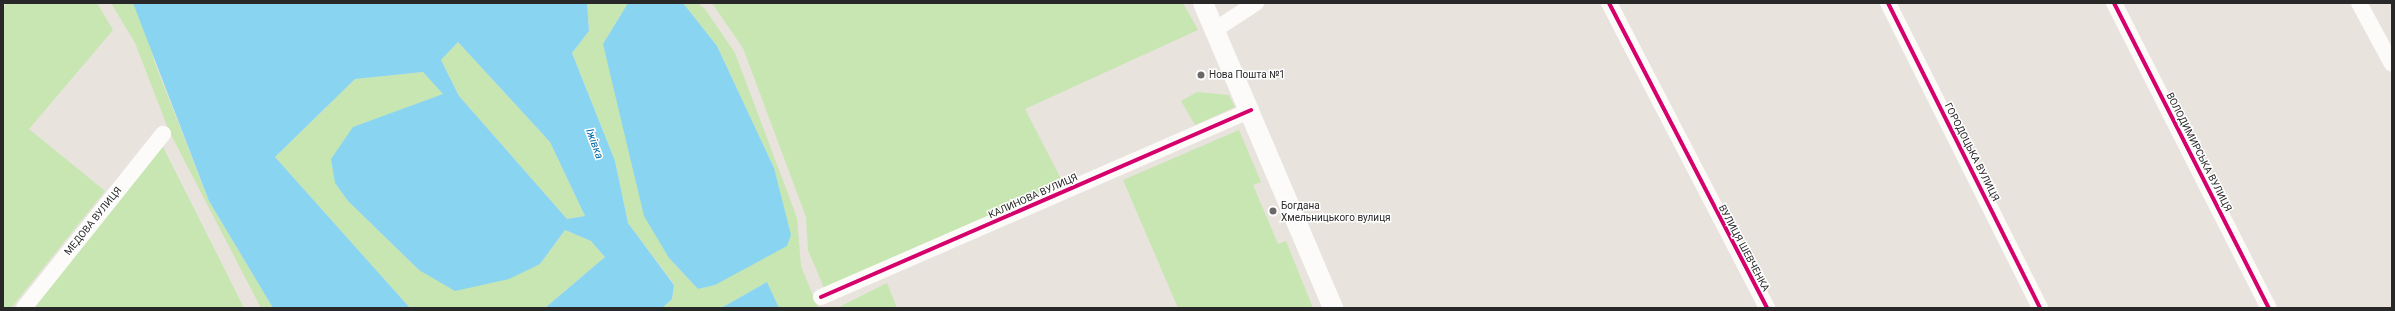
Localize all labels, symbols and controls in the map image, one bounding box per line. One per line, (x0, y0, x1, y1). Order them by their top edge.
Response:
place label: Нова Пошта №1 (1209, 69, 1285, 81)
marker: Нова Пошта №1 (1196, 70, 1206, 80)
street label: ВОЛОДИМИРСЬКА ВУЛИЦЯ (2164, 91, 2234, 213)
street label: ГОРОДОЦЬКА ВУЛИЦЯ (1942, 101, 2002, 203)
water label: Іжівка (582, 127, 606, 161)
street label: КАЛИНОВА ВУЛИЦЯ (986, 171, 1080, 221)
street label: МЕДОВА ВУЛИЦЯ (62, 185, 124, 257)
place label: Богдана Хмельницького вулиця (1281, 199, 1391, 222)
street label: ВУЛИЦЯ ШЕВЧЕНКА (1716, 203, 1772, 293)
marker: Богдана Хмельницького вулиця (1268, 206, 1278, 216)

